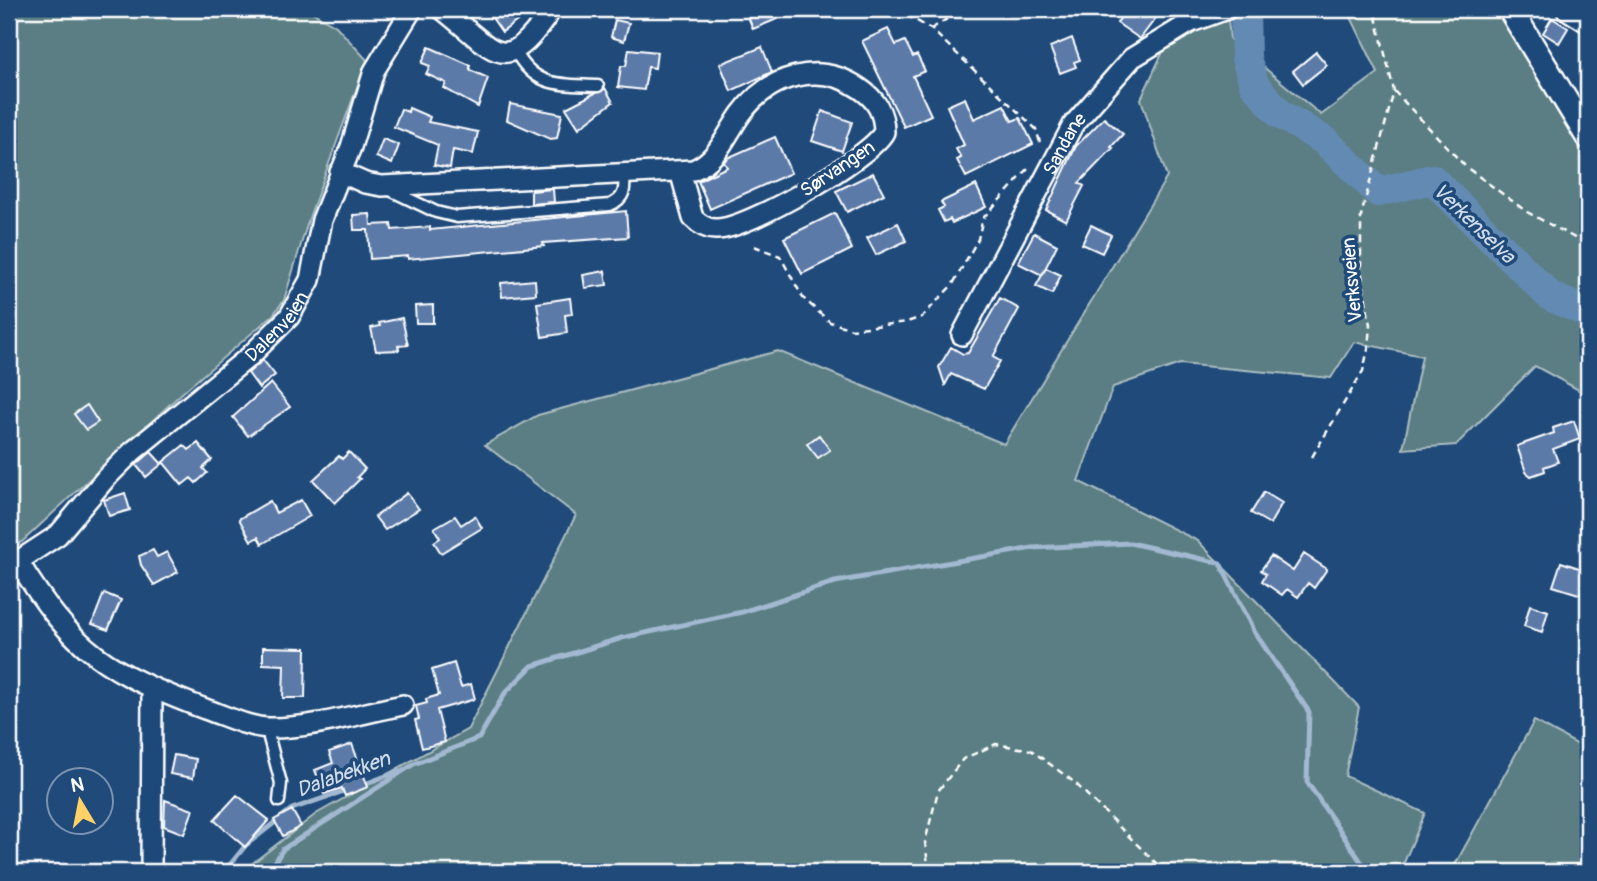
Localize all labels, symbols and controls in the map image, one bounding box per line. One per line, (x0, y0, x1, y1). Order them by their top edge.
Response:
street label: Sandane (1038, 107, 1092, 179)
street label: Sørvangen (796, 135, 879, 203)
water label: Verkenselva (1427, 177, 1522, 270)
street label: Verksveien (1336, 237, 1368, 323)
street label: Dalenveien (240, 287, 314, 367)
water label: Dalabekken (293, 745, 395, 804)
north arrow (46, 766, 116, 836)
text: N (69, 772, 86, 798)

